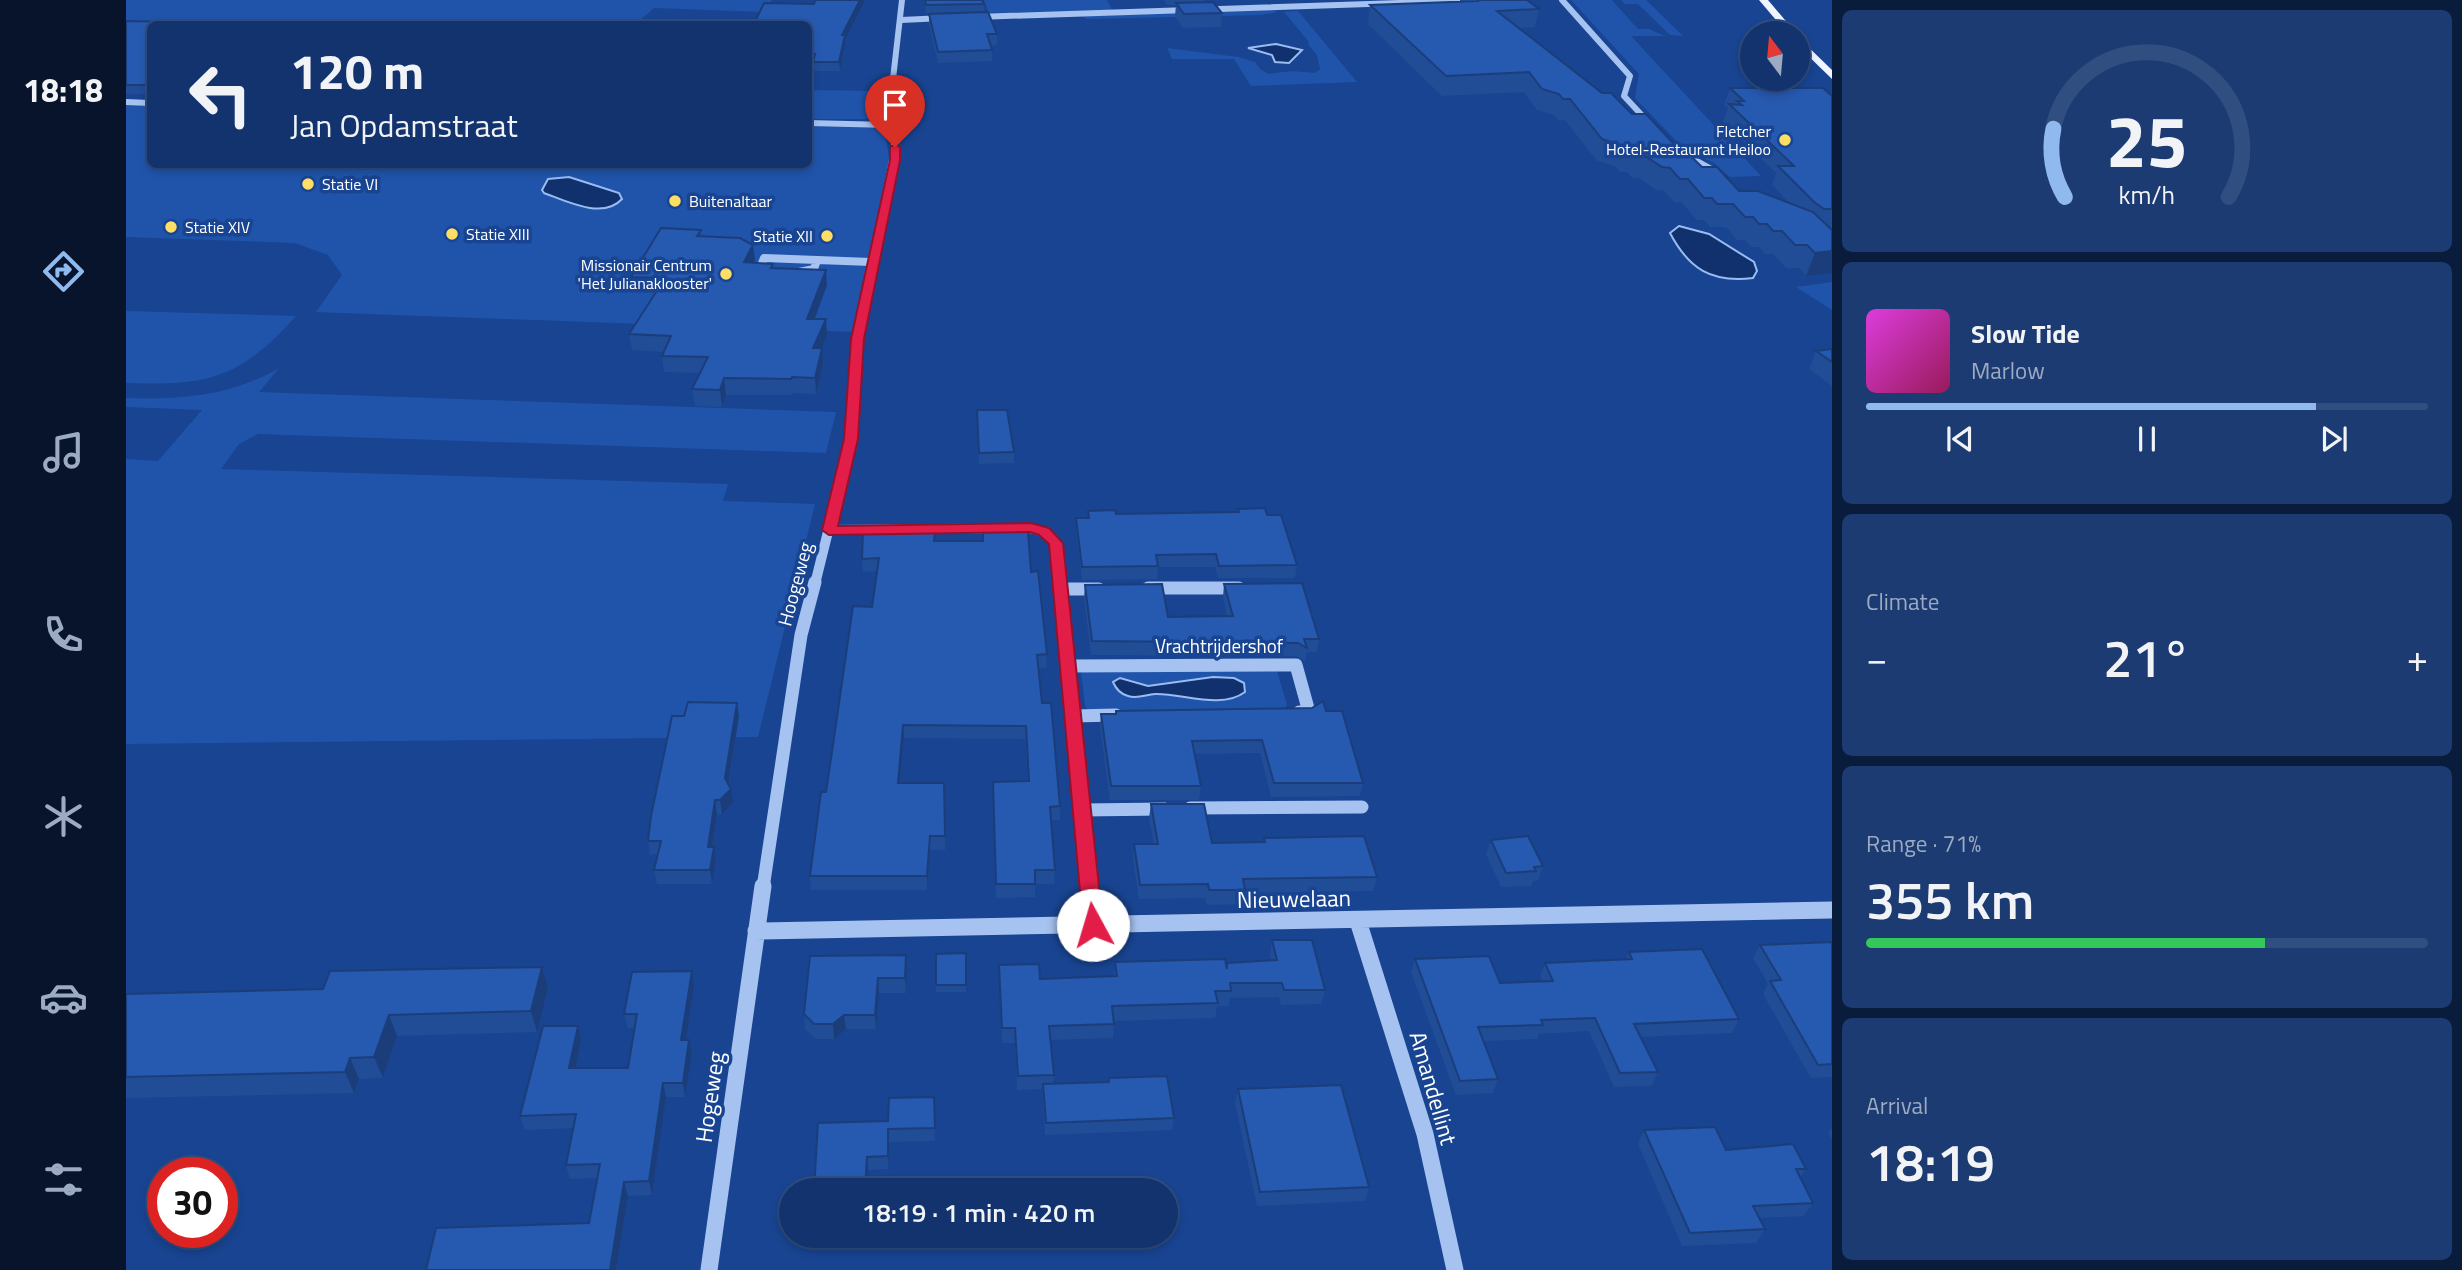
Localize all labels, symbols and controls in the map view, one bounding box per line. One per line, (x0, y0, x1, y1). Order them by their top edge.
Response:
north arrow (1740, 21, 1810, 91)
map controls (1740, 21, 1810, 91)
text: 120 m (290, 33, 424, 108)
icon: left (175, 49, 266, 140)
text: 18:18 (23, 66, 103, 114)
pin (865, 75, 925, 147)
text: 25 (2106, 85, 2188, 195)
icon: arrive (876, 86, 914, 124)
text: Jan Opdamstraat (290, 101, 518, 149)
place label: Fletcher Hotel-Restaurant Heiloo (1606, 119, 1771, 161)
marker: Fletcher Hotel-Restaurant Heiloo (1777, 132, 1793, 148)
place label: Statie VI (322, 172, 378, 196)
marker: Statie VI (300, 176, 316, 192)
text: km/h (2119, 176, 2175, 214)
place label: Buitenaltaar (689, 189, 773, 213)
marker: Buitenaltaar (667, 193, 683, 209)
place label: Statie XIV (185, 215, 250, 239)
marker: Statie XIV (163, 219, 179, 235)
place label: Statie XIII (466, 222, 530, 246)
place label: Statie XII (753, 224, 813, 248)
marker: Statie XIII (444, 226, 460, 242)
marker: Statie XII (819, 228, 835, 244)
icon: directions (39, 247, 88, 296)
place label: Missionair Centrum 'Het Julianaklooster' (578, 253, 712, 295)
marker: Missionair Centrum 'Het Julianaklooster' (718, 266, 734, 282)
text: Slow Tide (1971, 314, 2080, 353)
text: Marlow (1971, 353, 2045, 388)
icon: previous (1941, 420, 1979, 458)
icon: pause (2128, 420, 2166, 458)
icon: next (2315, 420, 2353, 458)
icon: music (39, 428, 88, 477)
street label: Hoogeweg (769, 538, 820, 629)
text: Climate (1866, 584, 1939, 619)
icon: phone (39, 610, 88, 659)
text: 21° (2103, 618, 2191, 697)
text: − (1866, 629, 1887, 687)
text: + (2407, 629, 2428, 687)
street label: Vrachtrijdershof (1155, 631, 1284, 660)
icon: climate (39, 792, 88, 841)
text: Range · 71% (1866, 826, 1981, 861)
text: 355 km (1866, 860, 2034, 939)
street label: Nieuwelaan (1237, 880, 1351, 917)
position arrow (1056, 888, 1130, 962)
icon: car (39, 973, 88, 1022)
street label: Amandellint (1401, 1027, 1466, 1149)
street label: Hogeweg (686, 1049, 733, 1145)
text: Arrival (1866, 1088, 1928, 1123)
text: 18:19 (1866, 1122, 1995, 1201)
icon: filters (39, 1155, 88, 1204)
speed limit sign: 30 (147, 1157, 238, 1248)
text: 18:19 · 1 min · 420 m (862, 1193, 1095, 1232)

